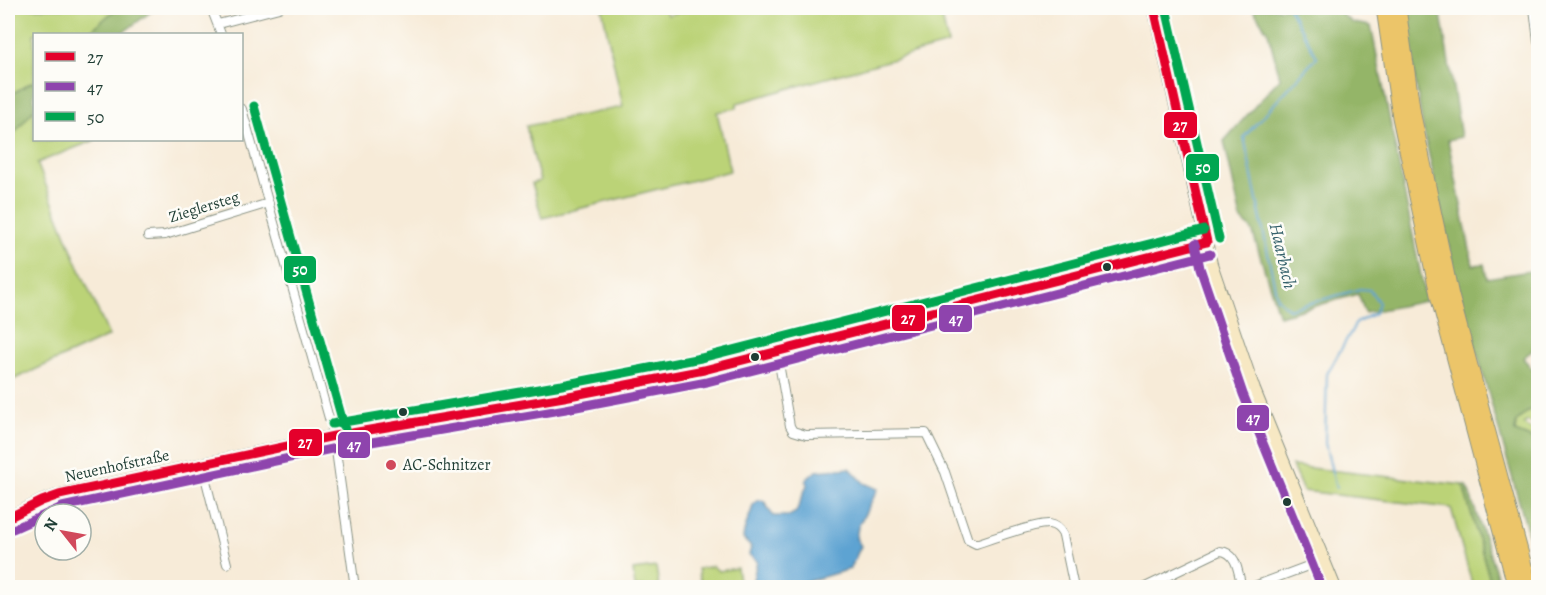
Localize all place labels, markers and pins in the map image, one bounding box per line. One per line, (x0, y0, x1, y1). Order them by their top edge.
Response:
unlabelled marker (1101, 261, 1113, 273)
unlabelled marker (749, 351, 761, 363)
unlabelled marker (397, 406, 409, 418)
place label: AC-Schnitzer (402, 454, 491, 476)
marker: AC-Schnitzer (384, 458, 398, 472)
unlabelled marker (1281, 496, 1293, 508)

